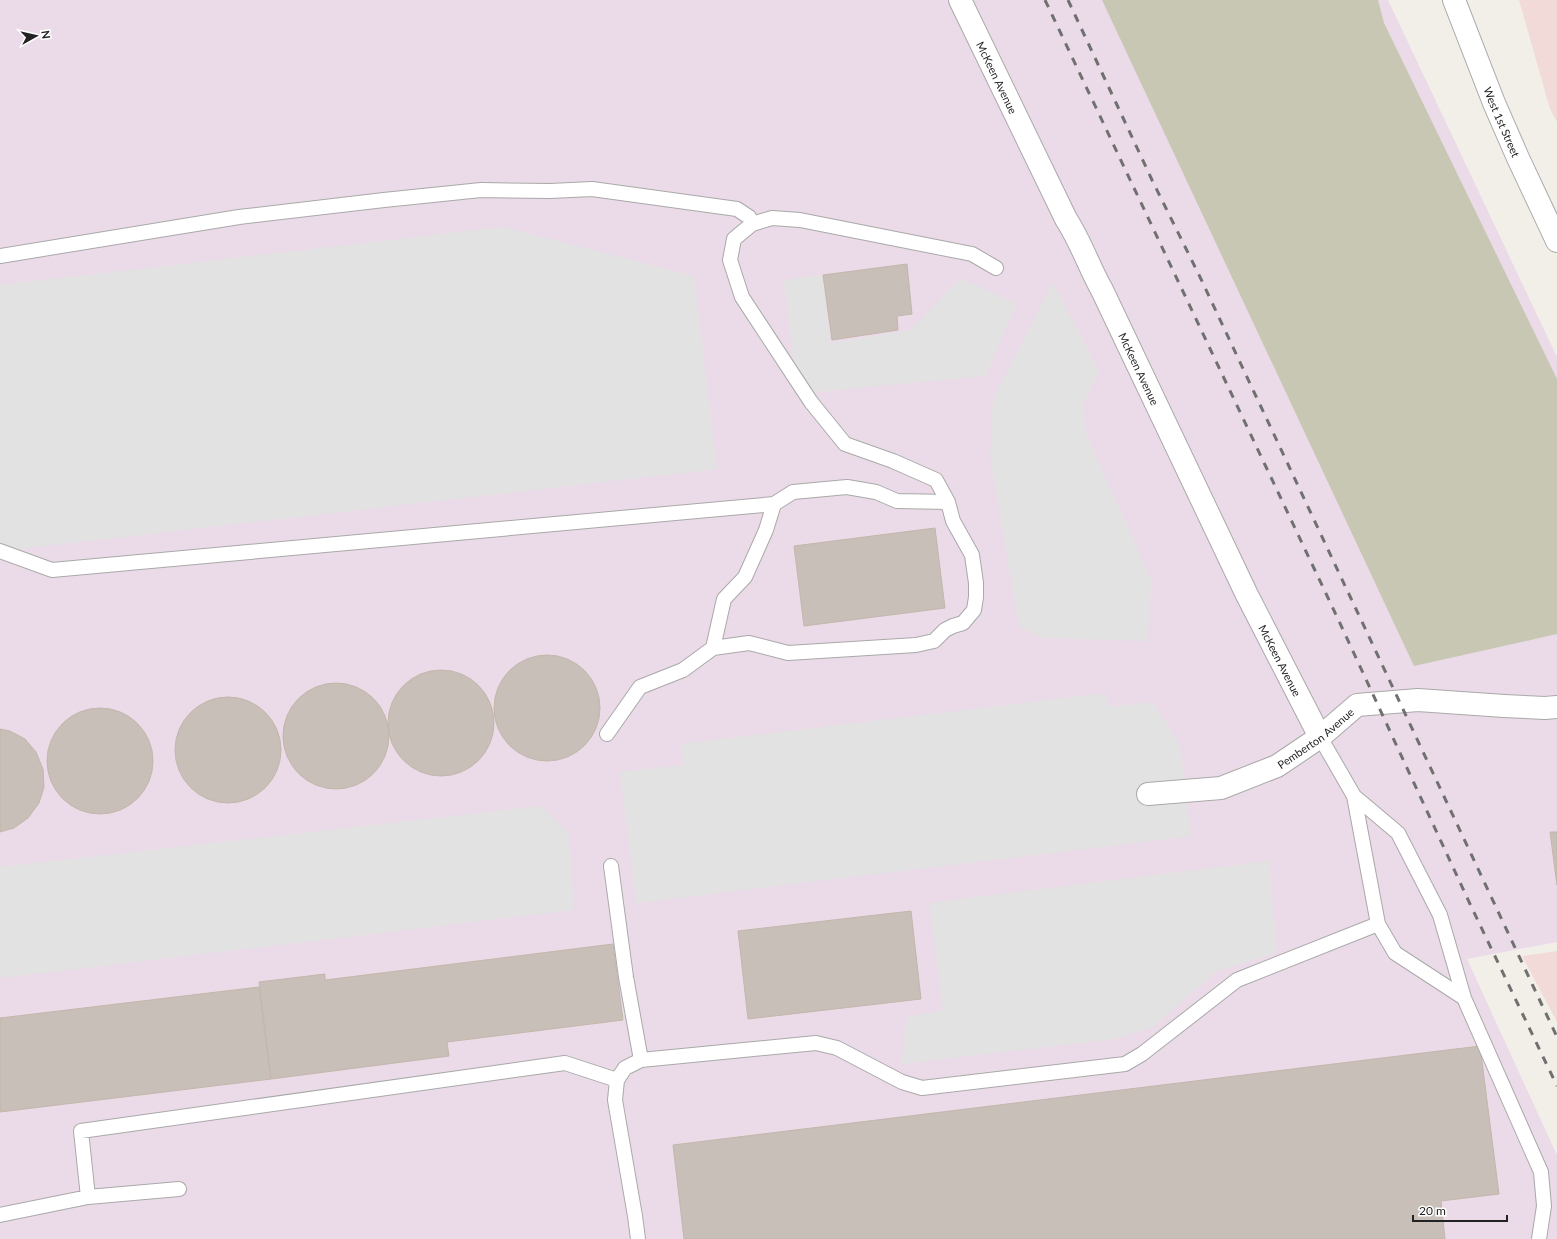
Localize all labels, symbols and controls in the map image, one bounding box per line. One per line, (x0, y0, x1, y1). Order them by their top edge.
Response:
north arrow (16, 16, 56, 56)
text: N (39, 29, 53, 40)
street label: McKeen Avenue (974, 39, 1021, 116)
street label: West 1st Street (1482, 85, 1523, 159)
street label: McKeen Avenue (1117, 330, 1162, 407)
street label: McKeen Avenue (1257, 622, 1304, 698)
street label: Pemberton Avenue (1275, 705, 1356, 771)
scale bar (1413, 1197, 1507, 1223)
text: 20 m (1419, 1203, 1446, 1218)

